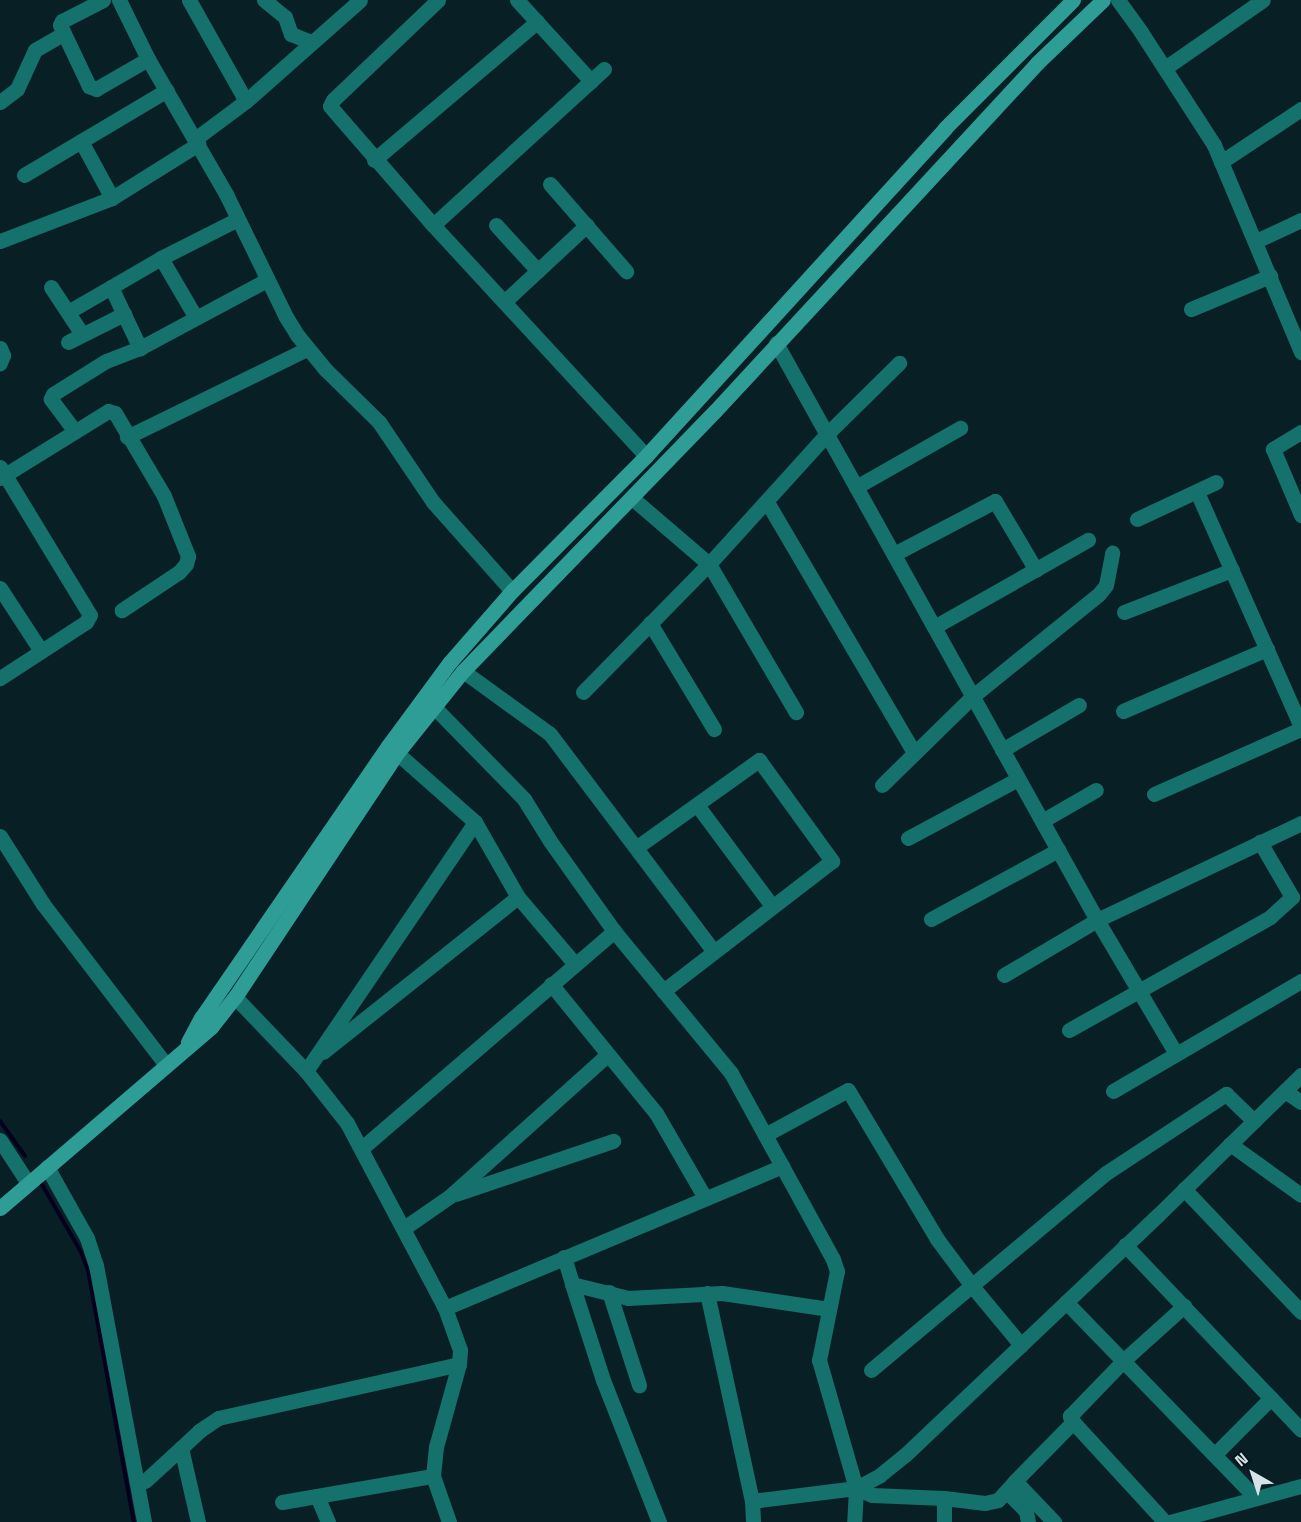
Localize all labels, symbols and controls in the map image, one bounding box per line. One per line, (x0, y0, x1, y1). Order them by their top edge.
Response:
north arrow (1223, 1444, 1283, 1504)
text: N (1231, 1448, 1252, 1471)

